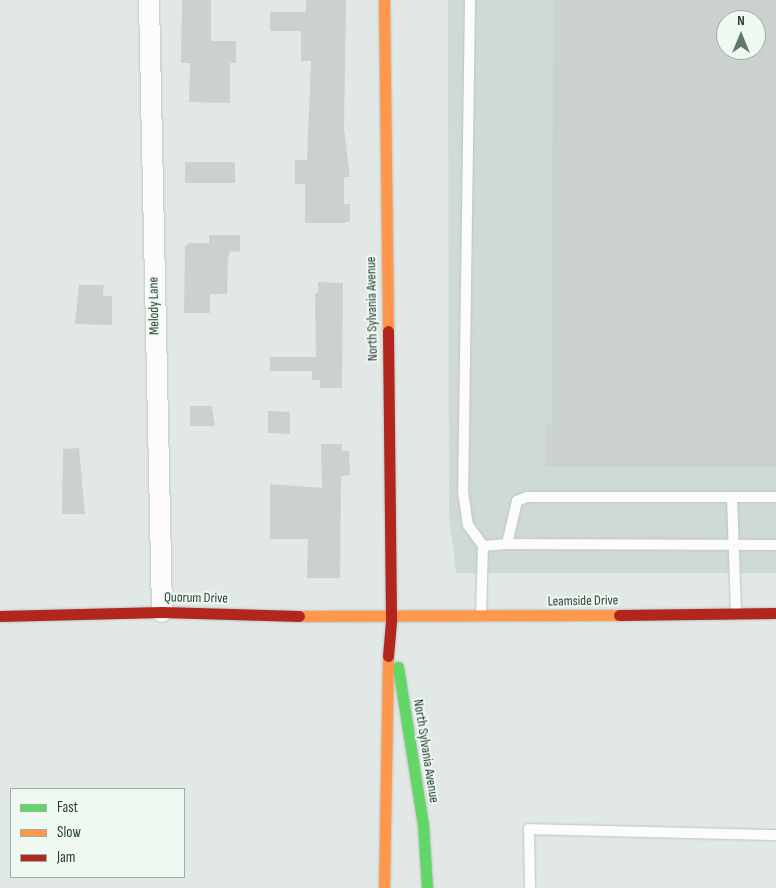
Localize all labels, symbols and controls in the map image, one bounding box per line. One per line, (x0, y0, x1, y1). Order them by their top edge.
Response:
north arrow (716, 10, 766, 60)
text: N (737, 12, 745, 29)
street label: North Sylvania Avenue (363, 257, 381, 361)
street label: Melody Lane (145, 277, 163, 335)
street label: Quorum Drive (164, 589, 228, 607)
street label: Leamside Drive (547, 592, 619, 610)
street label: North Sylvania Avenue (410, 698, 442, 804)
legend (10, 788, 185, 878)
text: Fast (57, 798, 78, 817)
text: Slow (57, 823, 81, 842)
text: Jam (57, 848, 75, 867)

